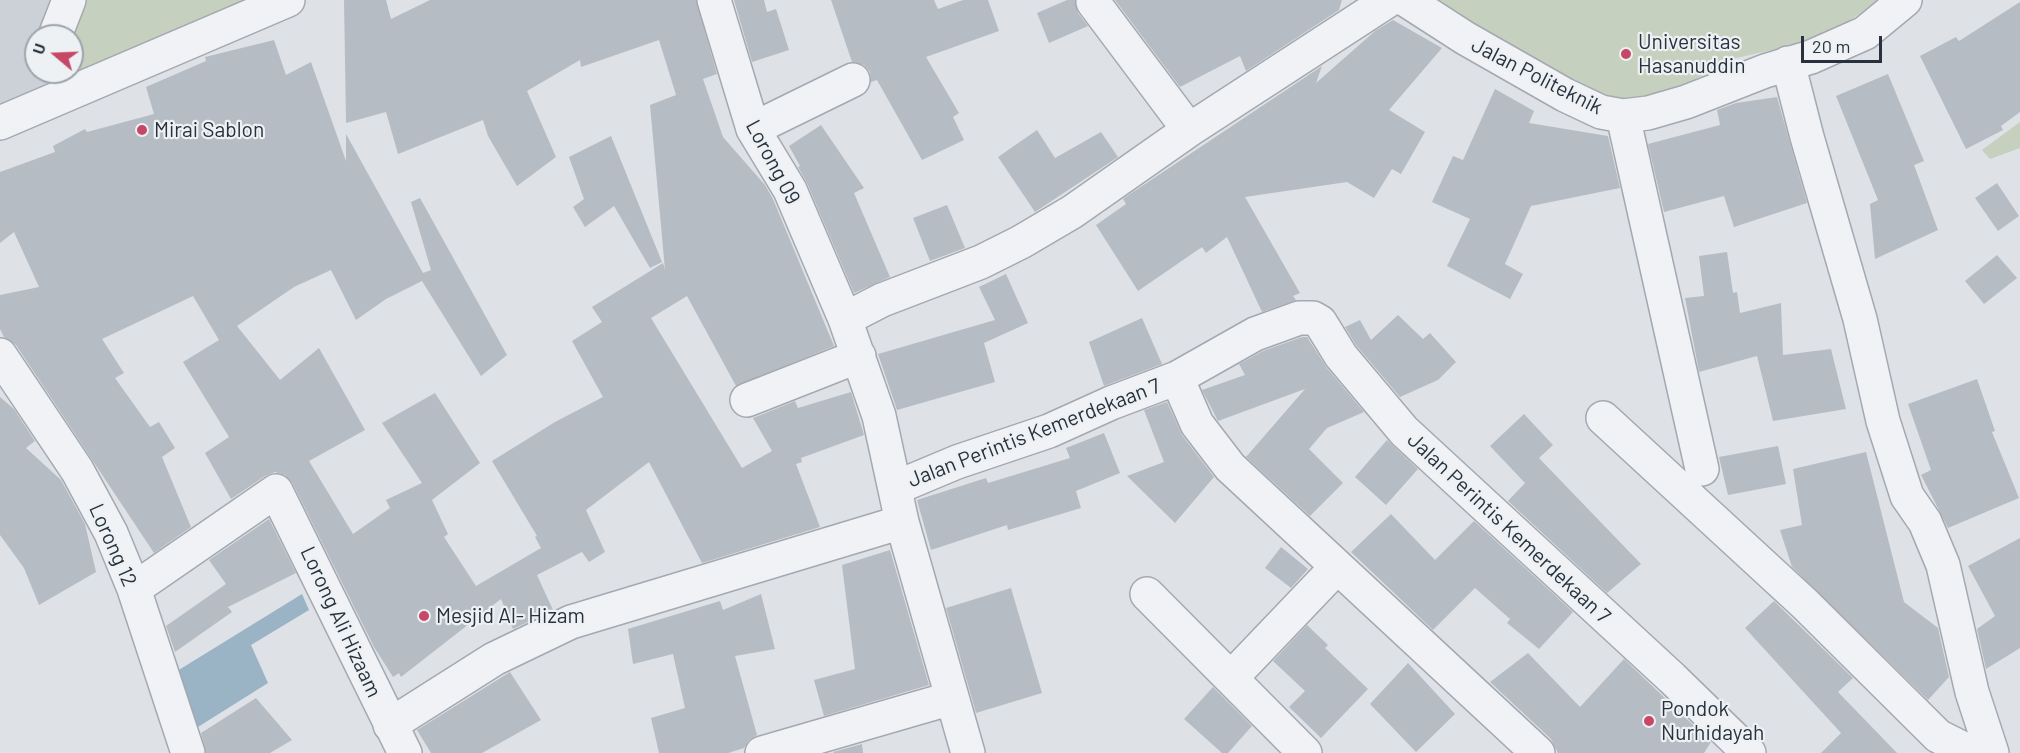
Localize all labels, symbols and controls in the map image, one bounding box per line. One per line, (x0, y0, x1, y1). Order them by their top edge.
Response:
north arrow (24, 24, 84, 84)
scale bar (1804, 24, 1885, 62)
place label: Universitas Hasanuddin (1638, 29, 1745, 79)
street label: Jalan Politeknik (1467, 32, 1607, 120)
text: 20 m (1812, 35, 1850, 57)
text: U (28, 41, 49, 56)
marker: Universitas Hasanuddin (1619, 47, 1633, 61)
street label: Lorong 09 (740, 116, 806, 208)
place label: Mirai Sablon (154, 117, 264, 143)
marker: Mirai Sablon (135, 123, 149, 137)
street label: Jalan Perintis Kemerdekaan 7 (904, 373, 1164, 493)
street label: Jalan Perintis Kemerdekaan 7 (1402, 427, 1616, 629)
street label: Lorong 12 (84, 500, 142, 590)
street label: Lorong Ali Hizaam (295, 543, 387, 701)
place label: Mesjid Al- Hizam (436, 603, 585, 629)
marker: Mesjid Al- Hizam (417, 609, 431, 623)
place label: Pondok Nurhidayah (1661, 696, 1764, 746)
marker: Pondok Nurhidayah (1642, 714, 1656, 728)

